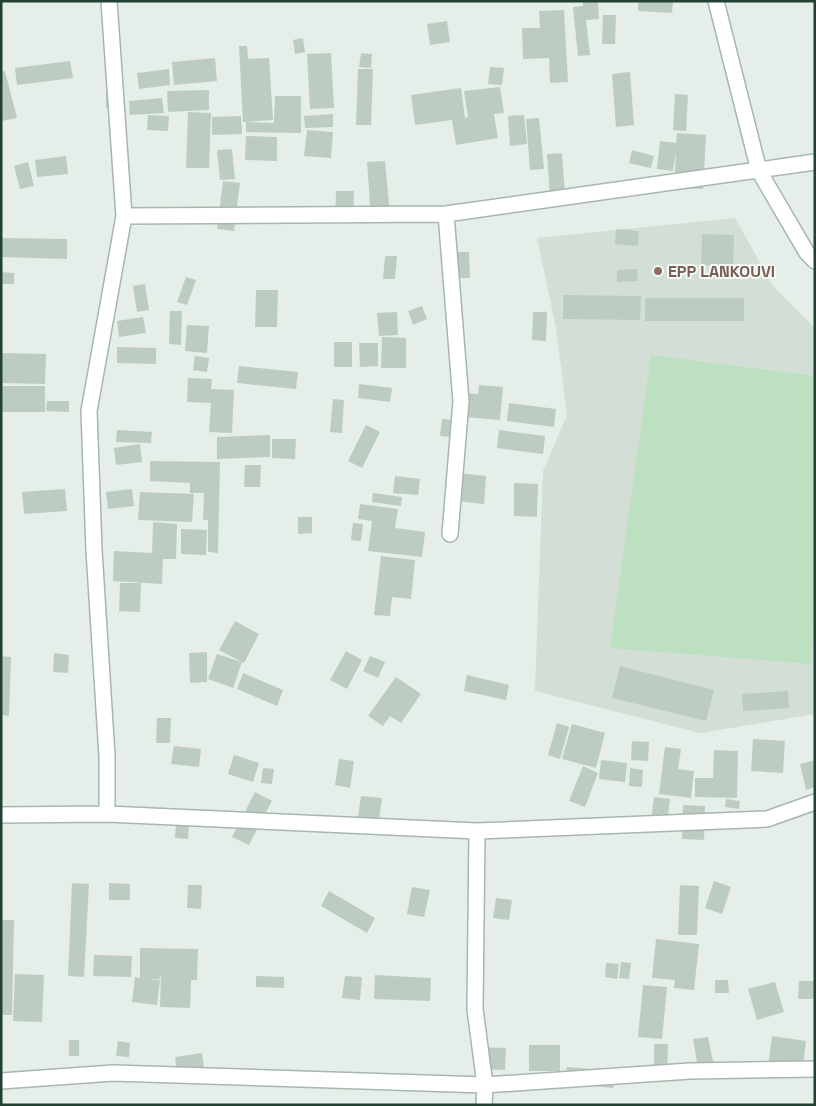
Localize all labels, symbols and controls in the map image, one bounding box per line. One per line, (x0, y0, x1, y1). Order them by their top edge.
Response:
place label: EPP LANKOUVI (668, 261, 775, 282)
marker: EPP LANKOUVI (652, 265, 664, 277)

